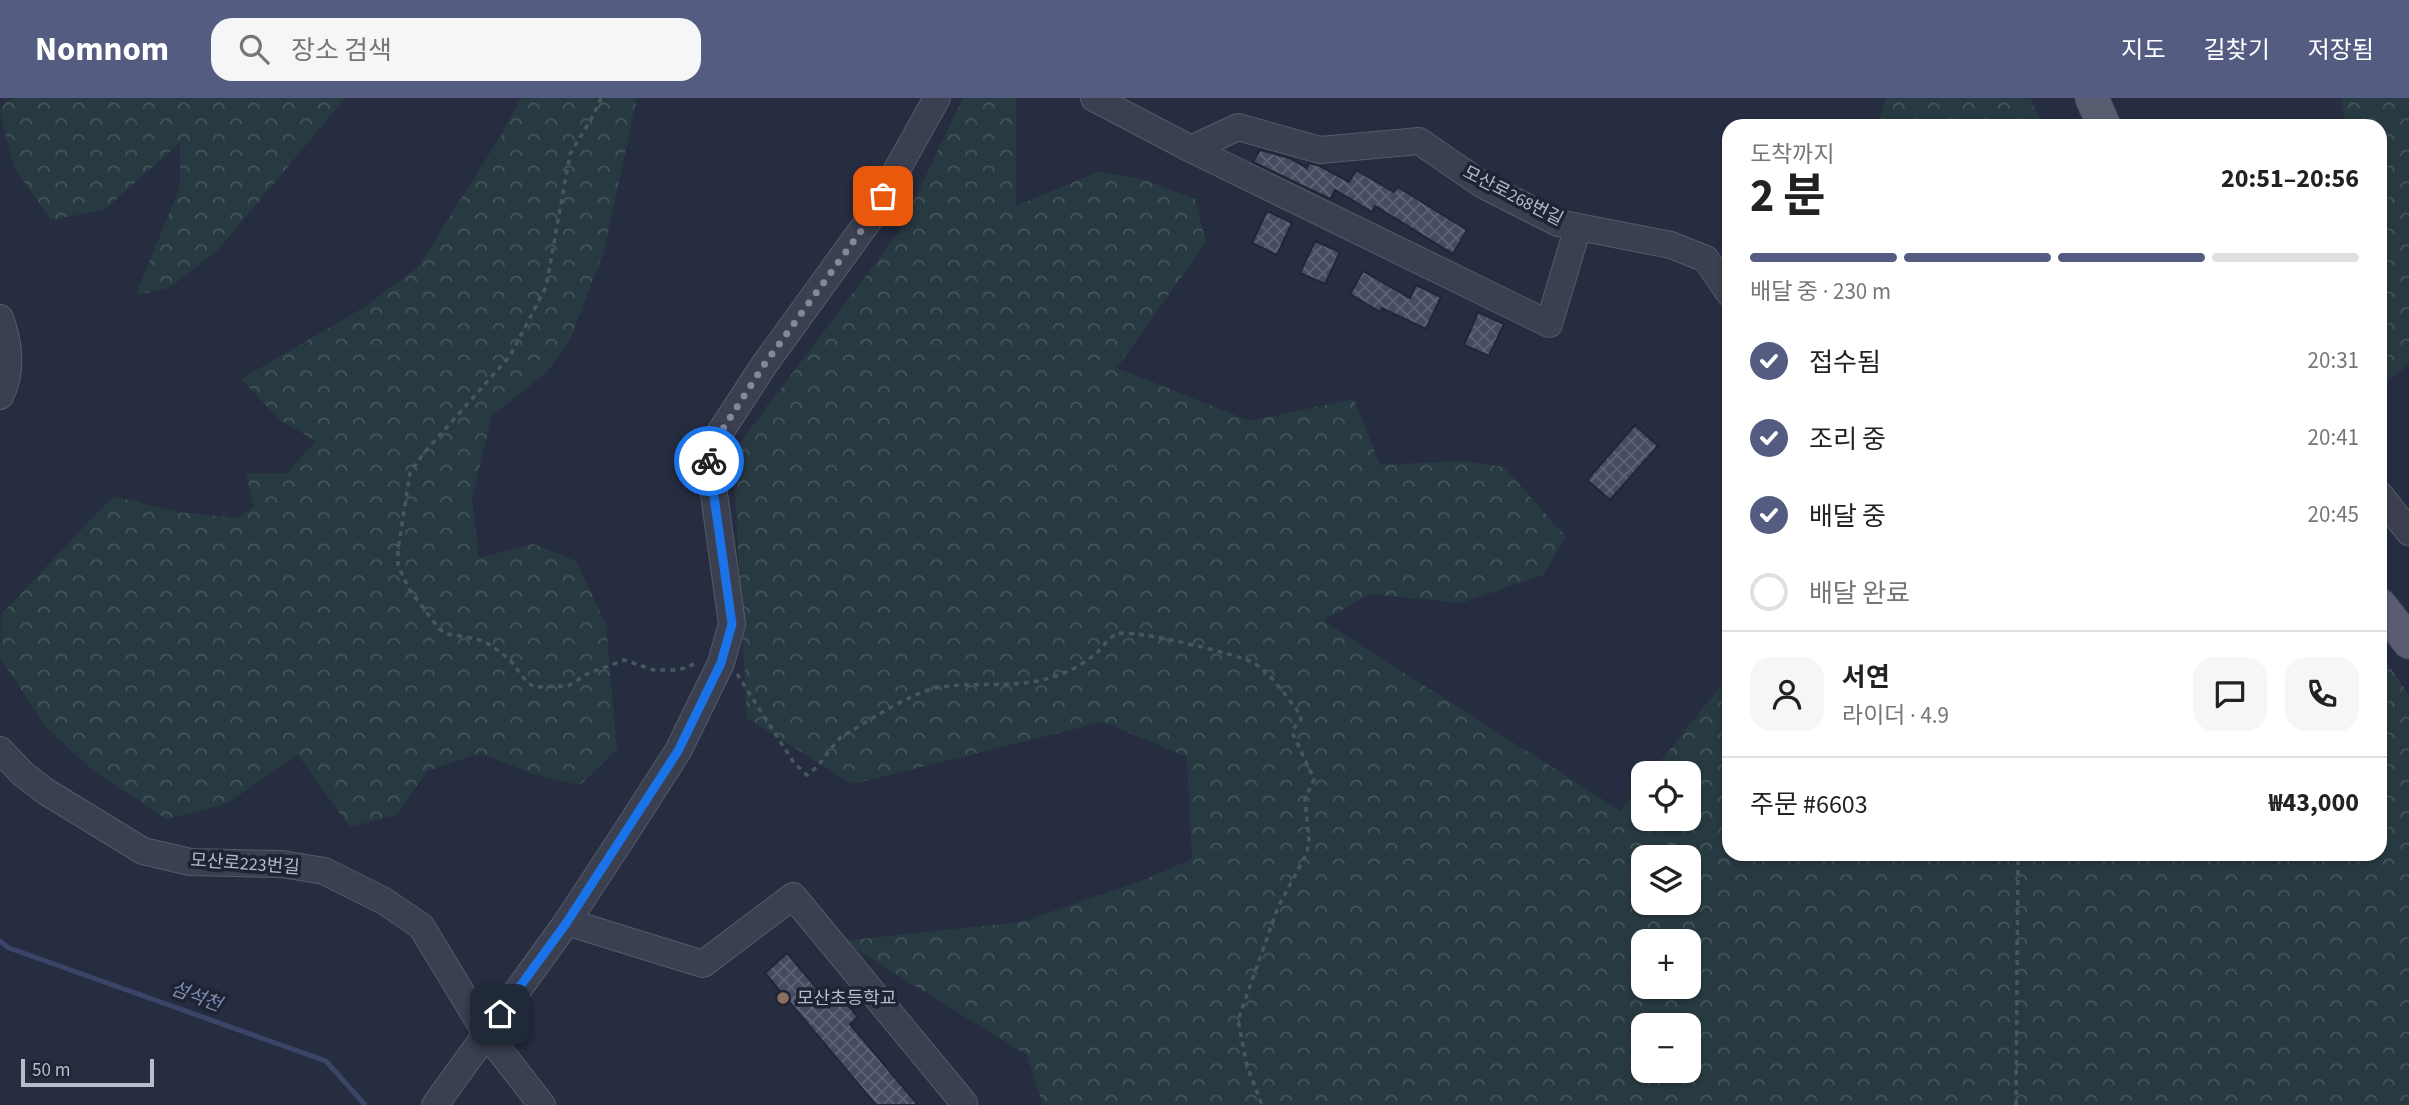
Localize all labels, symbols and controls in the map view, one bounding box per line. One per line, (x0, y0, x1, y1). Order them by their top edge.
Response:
search box (211, 18, 701, 81)
text: Nomnom (35, 26, 169, 73)
icon: search (235, 30, 273, 68)
text: 장소 검색 (291, 32, 392, 69)
text: 지도 (2121, 33, 2166, 68)
text: 길찾기 (2204, 33, 2270, 68)
text: 저장됨 (2308, 33, 2374, 68)
text: 도착까지 (1750, 138, 1835, 171)
street label: 모산로268번길 (1458, 160, 1568, 232)
text: 20:51–20:56 (2221, 160, 2359, 197)
text: 2 분 (1750, 164, 1826, 229)
pin (853, 166, 913, 226)
icon: bag (864, 177, 902, 215)
text: 배달 중 · 230 m (1750, 275, 1891, 308)
icon: check (1750, 342, 1788, 380)
text: 접수됨 (1809, 344, 1881, 381)
text: 20:31 (2308, 344, 2359, 377)
icon: check (1750, 419, 1788, 457)
text: 조리 중 (1809, 421, 1886, 458)
text: 20:41 (2308, 421, 2359, 454)
courier (674, 426, 744, 496)
icon: bike (690, 442, 728, 480)
icon: check (1750, 496, 1788, 534)
text: 배달 중 (1809, 498, 1886, 535)
text: 20:45 (2308, 498, 2359, 531)
text: 배달 완료 (1809, 575, 1910, 612)
button: person (1750, 657, 1824, 731)
button: chat (2193, 657, 2267, 731)
button: phone (2285, 657, 2359, 731)
text: 서연 (1842, 659, 1890, 696)
text: 라이더 · 4.9 (1842, 699, 1949, 732)
map controls (1631, 761, 1701, 1083)
button: locate (1631, 761, 1701, 831)
text: ₩43,000 (2269, 784, 2359, 821)
text: 주문 #6603 (1750, 786, 1868, 823)
button: layers (1631, 845, 1701, 915)
street label: 모산로223번길 (189, 848, 301, 880)
button: + (1631, 929, 1701, 999)
water label: 섬석천 (167, 975, 227, 1019)
pin (470, 984, 530, 1044)
place label: 모산초등학교 (797, 986, 896, 1011)
marker: 모산초등학교 (775, 990, 791, 1006)
icon: home (481, 995, 519, 1033)
button: − (1631, 1013, 1701, 1083)
scale bar (21, 1056, 154, 1088)
text: 50 m (32, 1057, 70, 1084)

